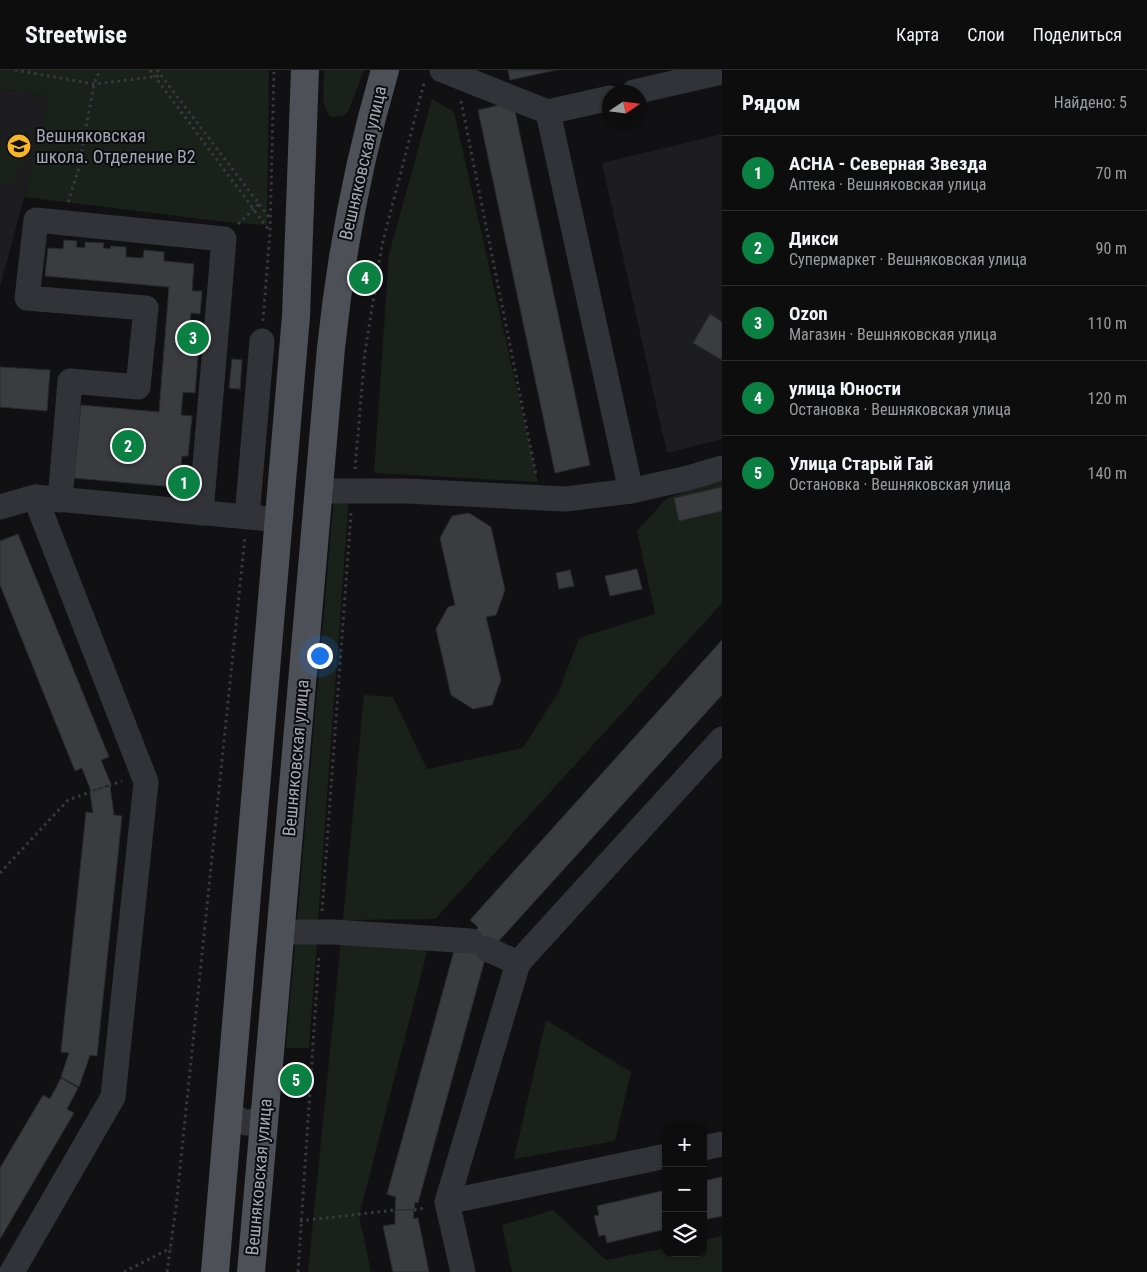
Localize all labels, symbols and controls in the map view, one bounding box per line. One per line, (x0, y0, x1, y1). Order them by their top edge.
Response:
text: Streetwise (25, 21, 127, 49)
text: Карта (896, 24, 939, 45)
text: Слои (967, 24, 1005, 45)
text: Поделиться (1033, 24, 1122, 45)
street label: Вешняковская улица (335, 84, 390, 242)
north arrow (602, 85, 647, 130)
text: Рядом (742, 91, 801, 115)
text: Найдено: 5 (1054, 93, 1127, 112)
place label: Вешняковская школа. Отделение В2 (36, 125, 196, 167)
school or university icon: Вешняковская школа. Отделение В2 (6, 133, 32, 159)
text: АСНА - Северная Звезда (789, 152, 987, 175)
text: 1 (754, 164, 762, 183)
text: 70 m (1095, 164, 1127, 183)
text: Аптека · Вешняковская улица (789, 175, 986, 194)
text: Дикси (789, 227, 839, 250)
text: 2 (754, 239, 762, 258)
text: 90 m (1095, 239, 1127, 258)
text: Супермаркет · Вешняковская улица (789, 250, 1027, 269)
pin: 4 (349, 259, 381, 297)
text: Ozon (789, 302, 828, 325)
text: 3 (754, 314, 762, 333)
text: 110 m (1088, 314, 1127, 333)
pin: 3 (177, 319, 209, 357)
text: Магазин · Вешняковская улица (789, 325, 997, 344)
text: улица Юности (789, 377, 901, 400)
text: 4 (754, 389, 762, 408)
text: 120 m (1088, 389, 1127, 408)
text: Остановка · Вешняковская улица (789, 400, 1011, 419)
pin: 2 (112, 427, 144, 465)
text: Улица Старый Гай (789, 452, 933, 475)
pin: 1 (168, 464, 200, 502)
text: 5 (754, 464, 762, 483)
text: 140 m (1088, 464, 1127, 483)
text: Остановка · Вешняковская улица (789, 475, 1011, 494)
your location (307, 643, 333, 669)
street label: Вешняковская улица (278, 679, 313, 837)
pin: 5 (280, 1061, 312, 1099)
street label: Вешняковская улица (241, 1098, 276, 1256)
map controls (662, 1122, 707, 1257)
button: + (662, 1122, 707, 1167)
button: − (662, 1167, 707, 1212)
button: layers (662, 1212, 707, 1257)

